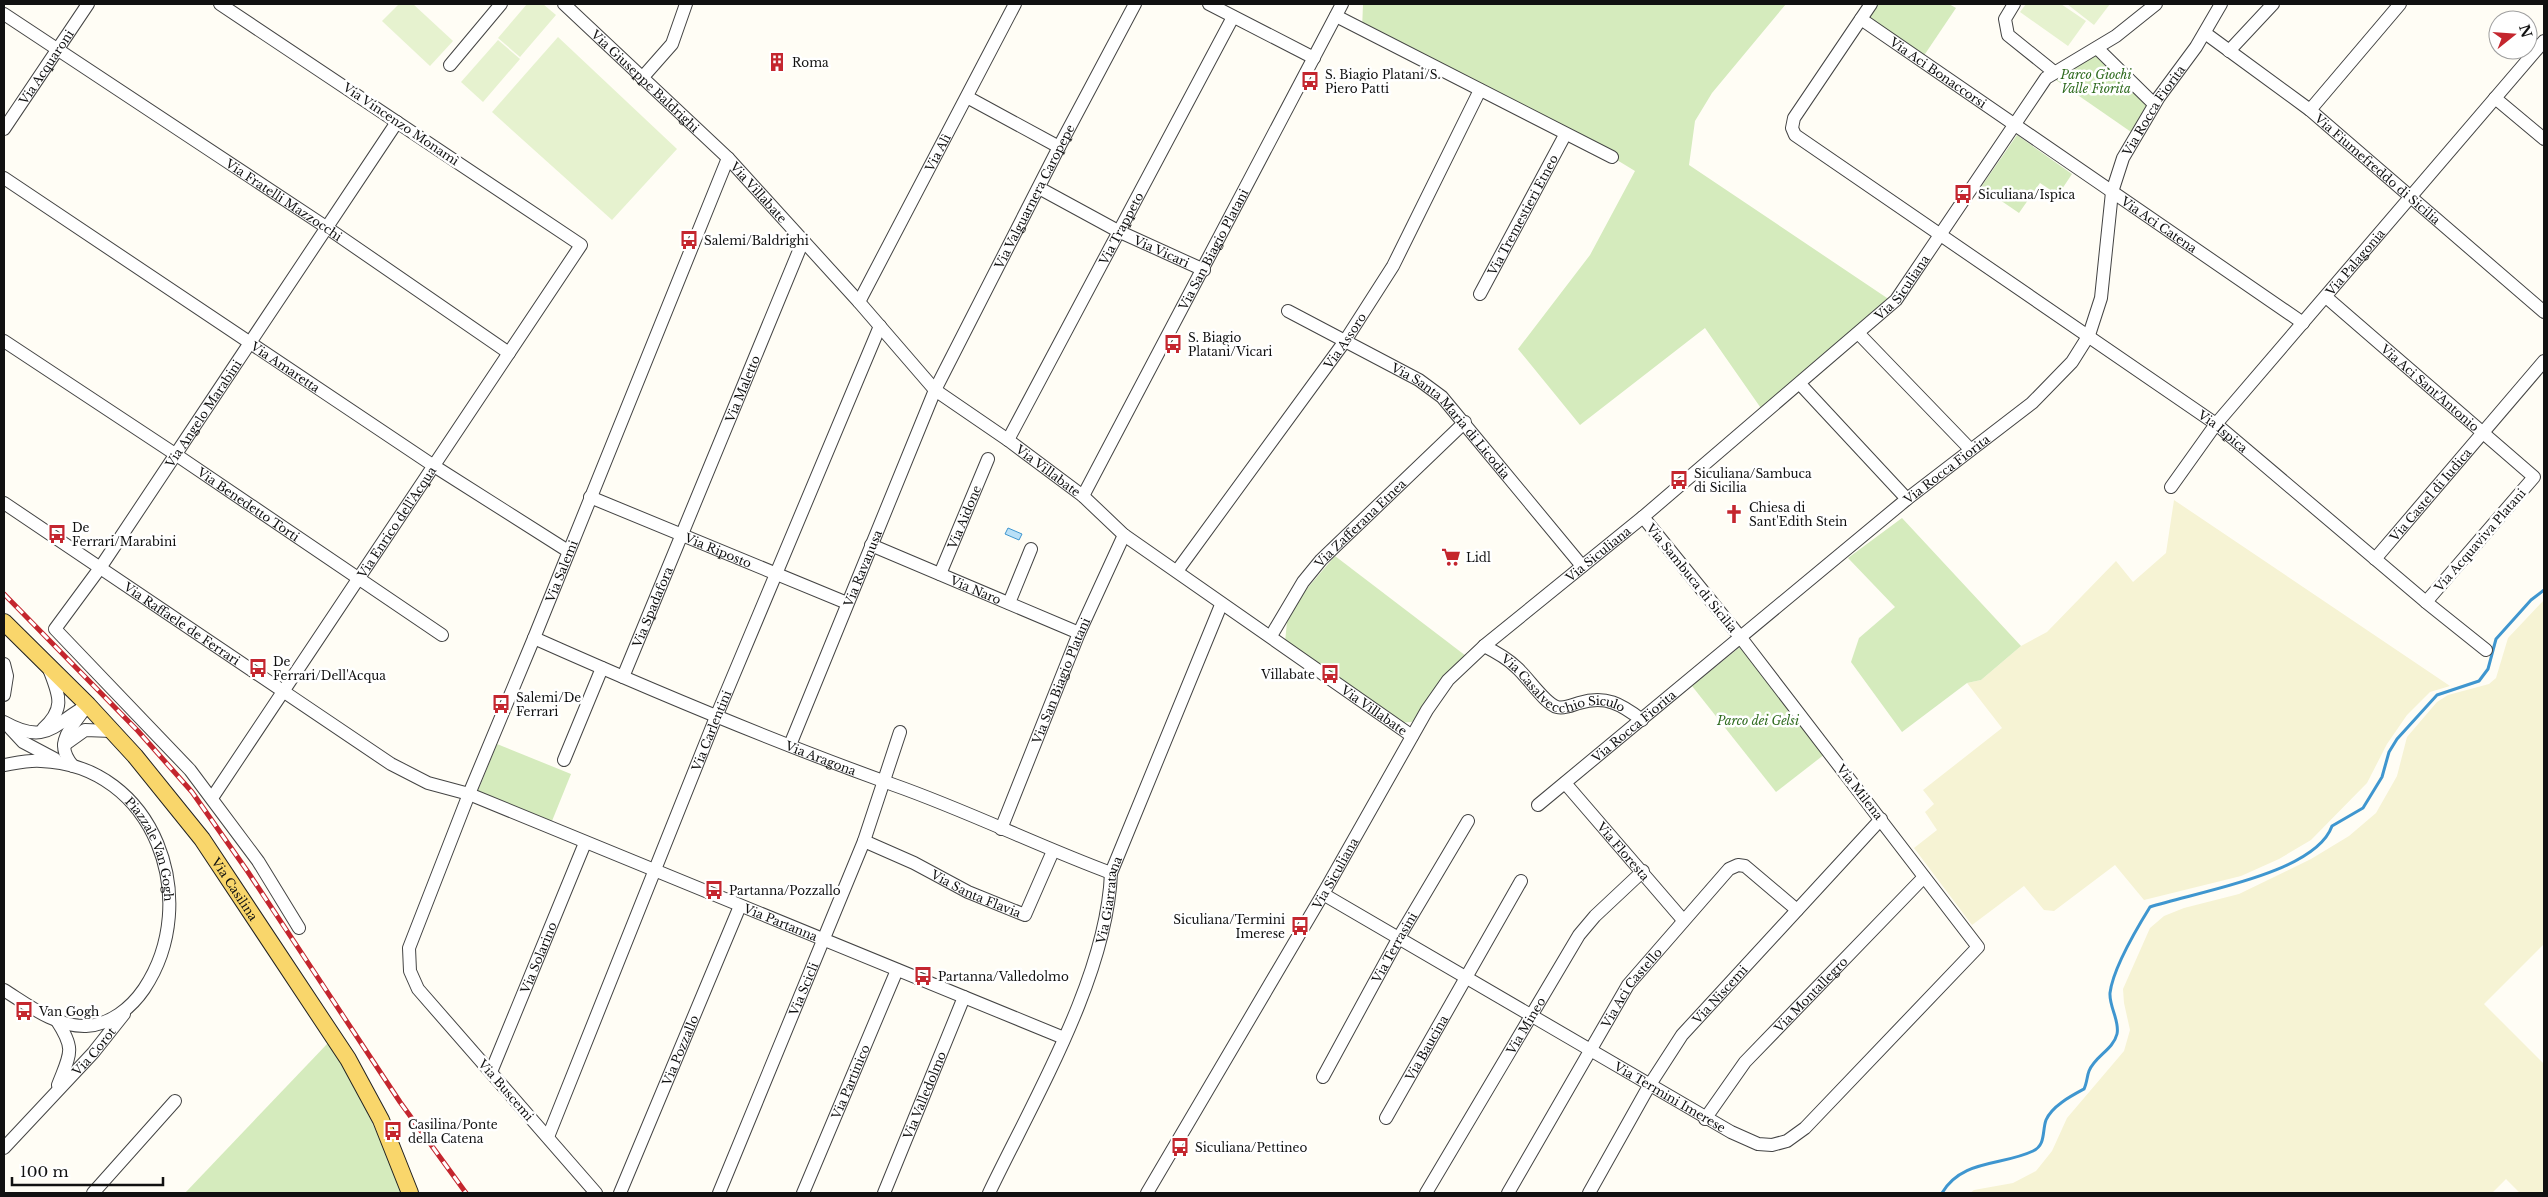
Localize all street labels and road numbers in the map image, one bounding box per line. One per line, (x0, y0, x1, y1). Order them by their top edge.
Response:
street label: Via Giuseppe Baldrighi (588, 26, 703, 135)
street label: Via Acquaroni (15, 27, 76, 108)
street label: Via Aci Bonaccorsi (1886, 33, 1990, 111)
street label: Via Rocca Fiorita (2118, 62, 2188, 159)
street label: Via Vincenzo Monamì (339, 79, 462, 168)
street label: Via Fiumefreddo di Sicilia (2311, 110, 2444, 227)
street label: Via Valguarnera Caropepe (990, 122, 1077, 272)
street label: Via Alì (921, 131, 953, 174)
street label: Via Tremestieri Etneo (1484, 152, 1561, 278)
street label: Via Fratelli Mazzocchi (222, 155, 345, 244)
street label: Via Villabate (727, 158, 790, 226)
street label: Via San Biagio Platani (1175, 186, 1251, 313)
street label: Via Trappeto (1095, 189, 1146, 268)
street label: Via Aci Catena (2118, 192, 2200, 256)
street label: Via Palagonia (2322, 225, 2388, 299)
street label: Via Vicari (1131, 231, 1192, 270)
street label: Via Siculiana (1870, 251, 1932, 323)
street label: Via Assoro (1319, 310, 1369, 372)
street label: Via Amaretta (247, 338, 323, 395)
street label: Via Aci Sant'Antonio (2377, 340, 2483, 434)
street label: Via Maletto (721, 353, 763, 425)
street label: Via Angelo Marabini (161, 357, 244, 471)
street label: Via Santa Maria di Licodia (1388, 359, 1514, 482)
street label: Via Ispica (2195, 406, 2251, 455)
street label: Via Rocca Fiorita (1900, 431, 1993, 507)
street label: Via Villabate (1013, 441, 1084, 499)
street label: Via Castel di Iudica (2386, 444, 2474, 545)
street label: Via Benedetto Torti (194, 463, 303, 544)
street label: Via Enrico dell'Acqua (353, 463, 439, 581)
street label: Via Zafferana Etnea (1310, 475, 1409, 571)
street label: Via Aidone (944, 483, 984, 552)
street label: Via Acquaviva Platani (2431, 485, 2529, 595)
street label: Via Sambuca di Sicilia (1643, 520, 1741, 636)
street label: Via Siculiana (1562, 523, 1634, 585)
street label: Via Ravanusa (839, 527, 885, 610)
street label: Via Riposto (682, 529, 754, 570)
street label: Via Salemi (541, 538, 580, 605)
street label: Via Spadafora (628, 564, 675, 650)
street label: Via Naro (947, 572, 1004, 607)
street label: Via Raffaele de Ferrari (120, 578, 243, 668)
street label: Via San Biagio Platani (1028, 615, 1093, 747)
street label: Via Casalvecchio Siculo (1498, 650, 1628, 715)
street label: Via Villabate (1338, 681, 1410, 738)
street label: Via Rocca Fiorita (1588, 687, 1679, 766)
street label: Via Carlentini (687, 688, 734, 774)
street label: Via Aragona (783, 737, 859, 778)
street label: Via Milena (1833, 761, 1887, 823)
street label: Piazzale Van Gogh (123, 793, 177, 902)
street label: Via Floresta (1594, 818, 1653, 884)
street label: Via Siculiana (1308, 835, 1361, 912)
street label: Via Casilina (208, 854, 262, 923)
street label: Via Giarratana (1092, 854, 1125, 946)
street label: Via Santa Flavia (928, 866, 1024, 920)
street label: Via Partanna (741, 900, 820, 944)
street label: Via Terrasini (1368, 909, 1420, 986)
street label: Via Solarino (516, 919, 559, 996)
street label: Via Aci Castello (1597, 944, 1665, 1031)
street label: Via Montallegro (1770, 953, 1850, 1036)
street label: Via Scicli (785, 960, 821, 1018)
street label: Via Niscemi (1688, 962, 1750, 1027)
street label: Via Mineo (1502, 994, 1548, 1057)
street label: Via Pozzallo (658, 1012, 701, 1088)
street label: Via Baucina (1401, 1012, 1451, 1084)
street label: Via Corot (68, 1024, 119, 1079)
street label: Via Partinico (827, 1042, 872, 1122)
street label: Via Valledolmo (899, 1049, 949, 1142)
street label: Via Buscemi (475, 1056, 537, 1124)
street label: Via Termini Imerese (1611, 1058, 1729, 1135)

